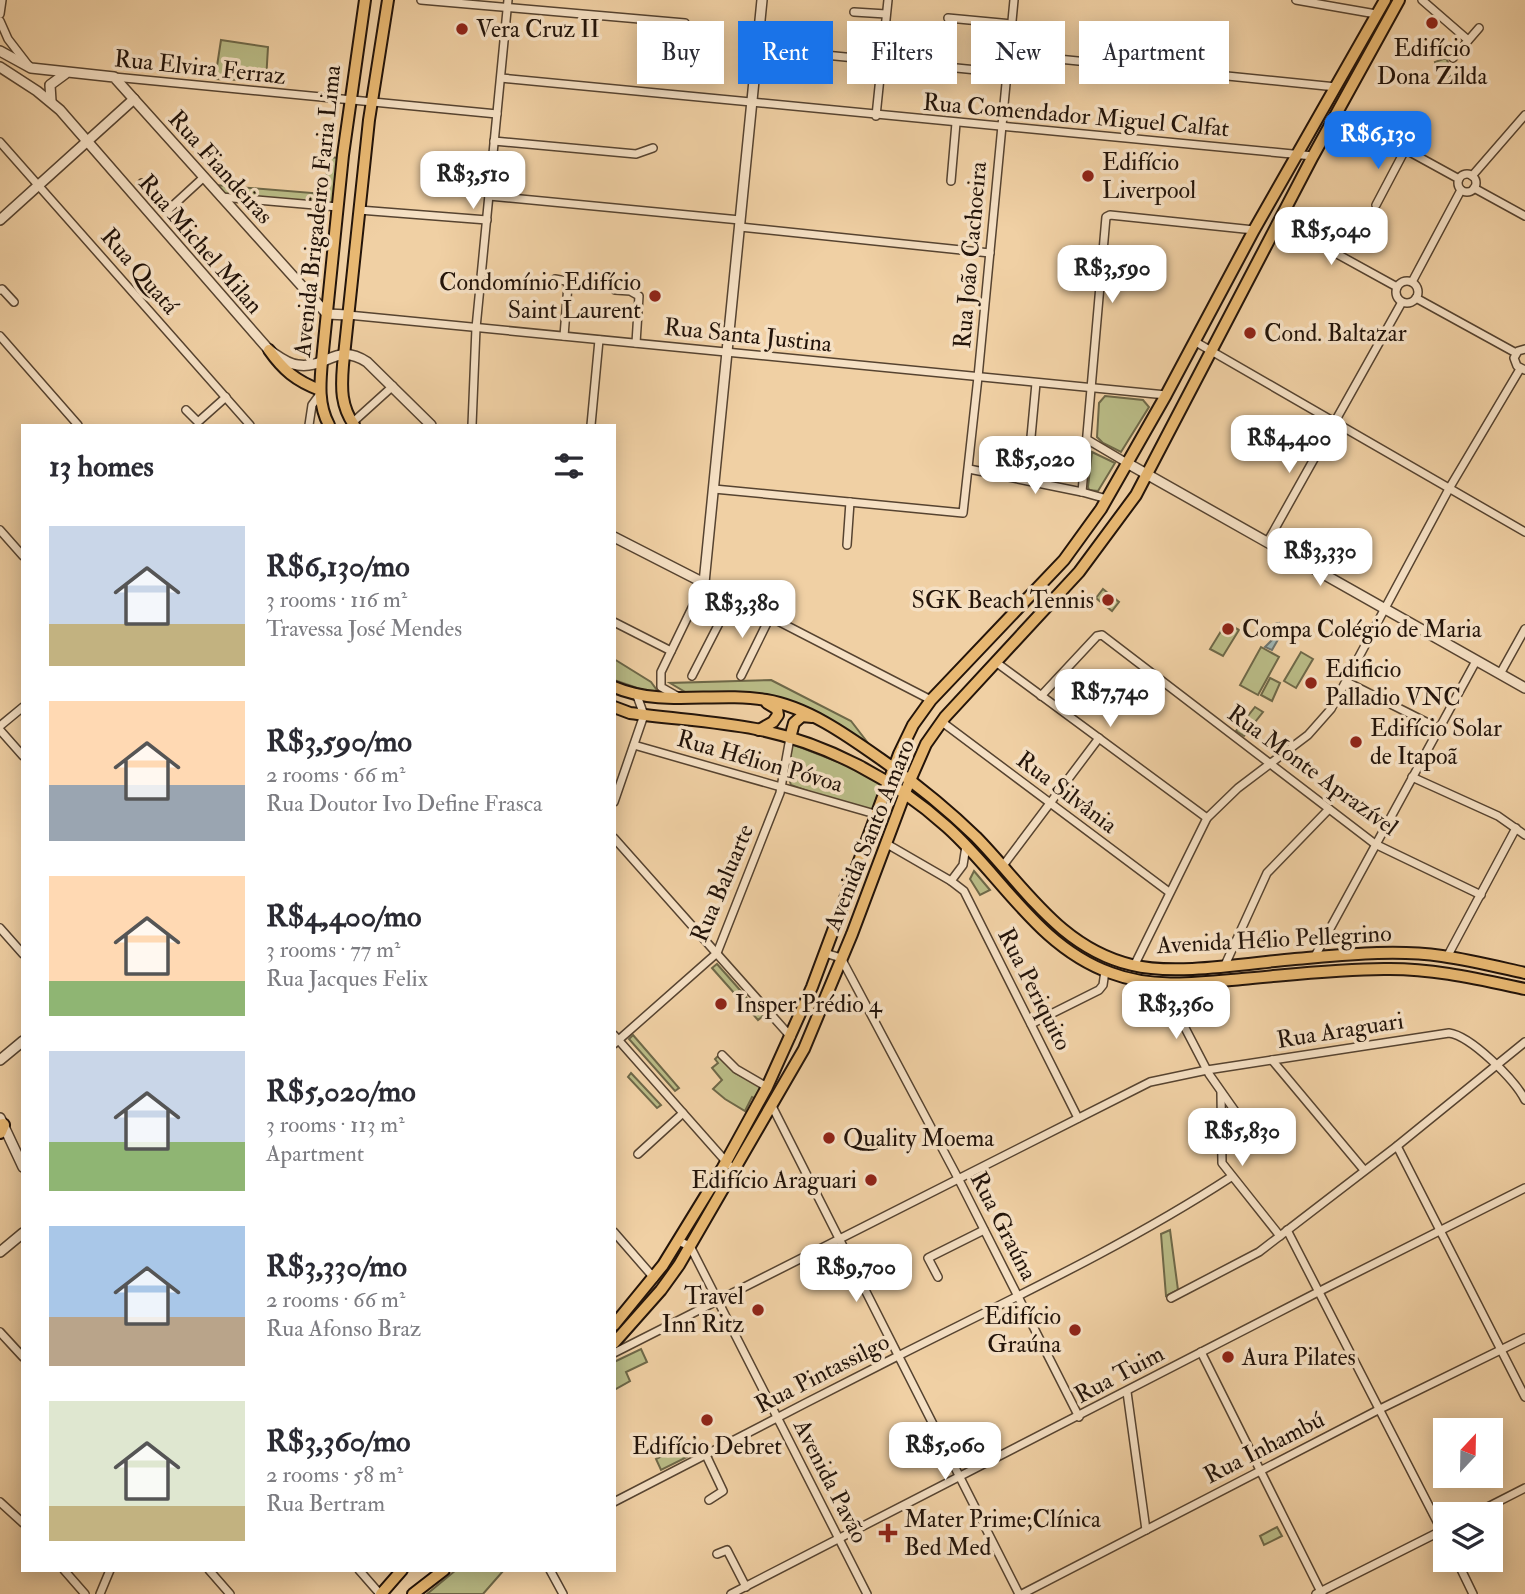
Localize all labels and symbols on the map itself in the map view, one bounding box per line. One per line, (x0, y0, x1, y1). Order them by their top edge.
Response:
place label: Vera Cruz II (476, 14, 600, 45)
marker: Edifício Dona Zilda (1424, 15, 1440, 31)
marker: Vera Cruz II (454, 21, 470, 37)
place label: Edifício Dona Zilda (1377, 33, 1488, 92)
street label: Rua Elvira Ferraz (113, 43, 288, 92)
street label: Avenida Brigadeiro Faria Lima (287, 62, 348, 360)
street label: Rua Comendador Miguel Calfat (921, 87, 1231, 144)
street label: Rua Fiandeiras (161, 104, 280, 231)
pin: R$6,130 (1313, 111, 1443, 171)
place label: Edifício Liverpool (1102, 147, 1196, 206)
pin: R$3,510 (408, 152, 538, 211)
street label: Rua João Cachoeira (947, 159, 994, 350)
street label: Rua Michel Milan (131, 168, 270, 321)
marker: Edifício Liverpool (1080, 168, 1096, 184)
pin: R$5,040 (1266, 208, 1396, 267)
street label: Rua Quatá (94, 222, 186, 322)
pin: R$3,590 (1047, 246, 1177, 305)
place label: Condomínio Edifício Saint Laurent (439, 267, 641, 326)
marker: Condomínio Edifício Saint Laurent (647, 288, 663, 304)
street label: Rua Santa Justina (662, 311, 835, 360)
place label: Cond. Baltazar (1264, 318, 1407, 349)
marker: Cond. Baltazar (1242, 325, 1258, 341)
pin: R$4,400 (1224, 416, 1354, 475)
pin: R$5,020 (970, 436, 1100, 496)
pin: R$3,330 (1255, 528, 1385, 588)
pin: R$3,380 (677, 580, 807, 640)
place label: SGK Beach Tennis (912, 585, 1094, 616)
marker: SGK Beach Tennis (1100, 592, 1116, 608)
place label: Compa Colégio de Maria (1242, 614, 1483, 645)
marker: Compa Colégio de Maria (1220, 621, 1236, 637)
place label: Edificio Palladio VNC (1325, 654, 1461, 713)
pin: R$7,740 (1045, 670, 1175, 729)
marker: Edificio Palladio VNC (1303, 675, 1319, 691)
street label: Rua Monte Aprazível (1221, 698, 1404, 843)
place label: Edifício Solar de Itapoã (1370, 713, 1502, 772)
street label: Rua Hélion Póvoa (673, 723, 848, 800)
marker: Edifício Solar de Itapoã (1348, 734, 1364, 750)
street label: Avenida Santo Amaro (816, 735, 922, 937)
street label: Rua Silvânia (1010, 744, 1124, 841)
street label: Rua Baluarte (684, 820, 761, 947)
street label: Avenida Hélio Pellegrino (1155, 918, 1392, 961)
street label: Rua Periquito (990, 923, 1079, 1056)
pin: R$3,360 (1111, 982, 1241, 1041)
place label: Insper Prédio 4 (735, 989, 883, 1020)
marker: Insper Prédio 4 (713, 996, 729, 1012)
street label: Rua Araguari (1274, 1005, 1406, 1056)
pin: R$5,830 (1177, 1108, 1307, 1168)
place label: Quality Moema (843, 1123, 995, 1154)
marker: Quality Moema (821, 1130, 837, 1146)
place label: Edifício Araguari (691, 1165, 857, 1196)
street label: Rua Graúna (963, 1167, 1045, 1287)
marker: Edifício Araguari (863, 1172, 879, 1188)
pin: R$9,700 (791, 1244, 921, 1304)
place label: Travel Inn Ritz (662, 1281, 744, 1340)
place label: Edifício Graúna (984, 1301, 1062, 1360)
marker: Travel Inn Ritz (750, 1302, 766, 1318)
marker: Edifício Graúna (1067, 1322, 1083, 1338)
street label: Rua Pintassilgo (750, 1326, 895, 1421)
street label: Rua Tuim (1069, 1338, 1170, 1411)
place label: Aura Pilates (1241, 1342, 1356, 1373)
marker: Aura Pilates (1220, 1349, 1236, 1365)
street label: Rua Inhambú (1199, 1404, 1330, 1491)
marker: Edifício Debret (699, 1412, 715, 1428)
street label: Avenida Pavão (786, 1413, 875, 1548)
north arrow (1433, 1418, 1503, 1488)
pin: R$5,060 (880, 1422, 1010, 1482)
place label: Edifício Debret (632, 1431, 782, 1462)
place label: Mater Prime;Clínica Bed Med (904, 1504, 1102, 1563)
marker: Mater Prime;Clínica Bed Med (878, 1523, 898, 1543)

